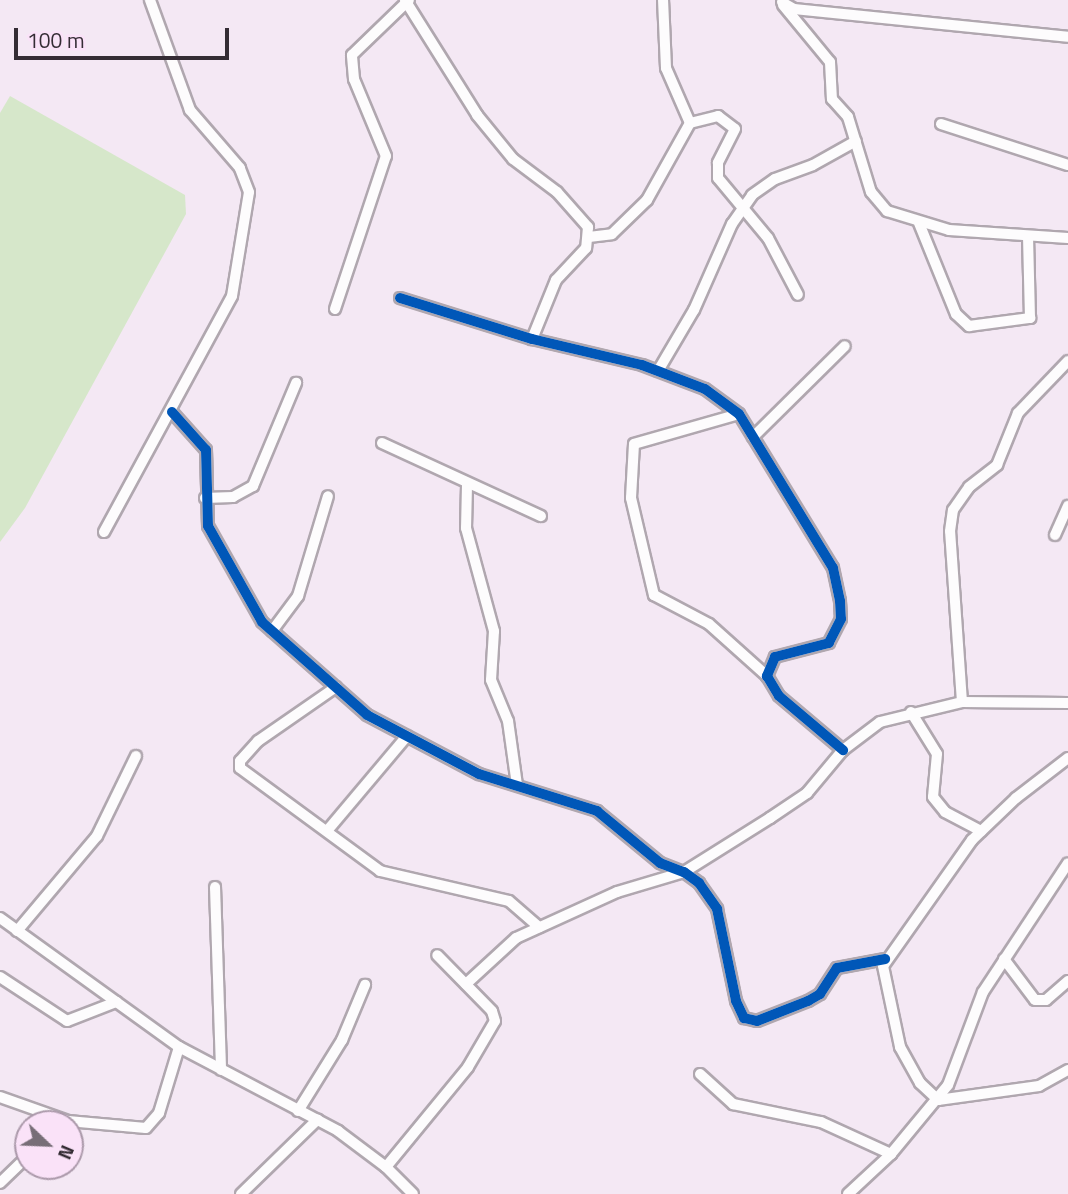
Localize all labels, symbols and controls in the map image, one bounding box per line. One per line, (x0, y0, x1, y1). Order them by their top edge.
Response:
scale bar (18, 14, 233, 58)
text: 100 m (27, 24, 84, 56)
north arrow (14, 1110, 84, 1180)
text: N (51, 1141, 83, 1164)

